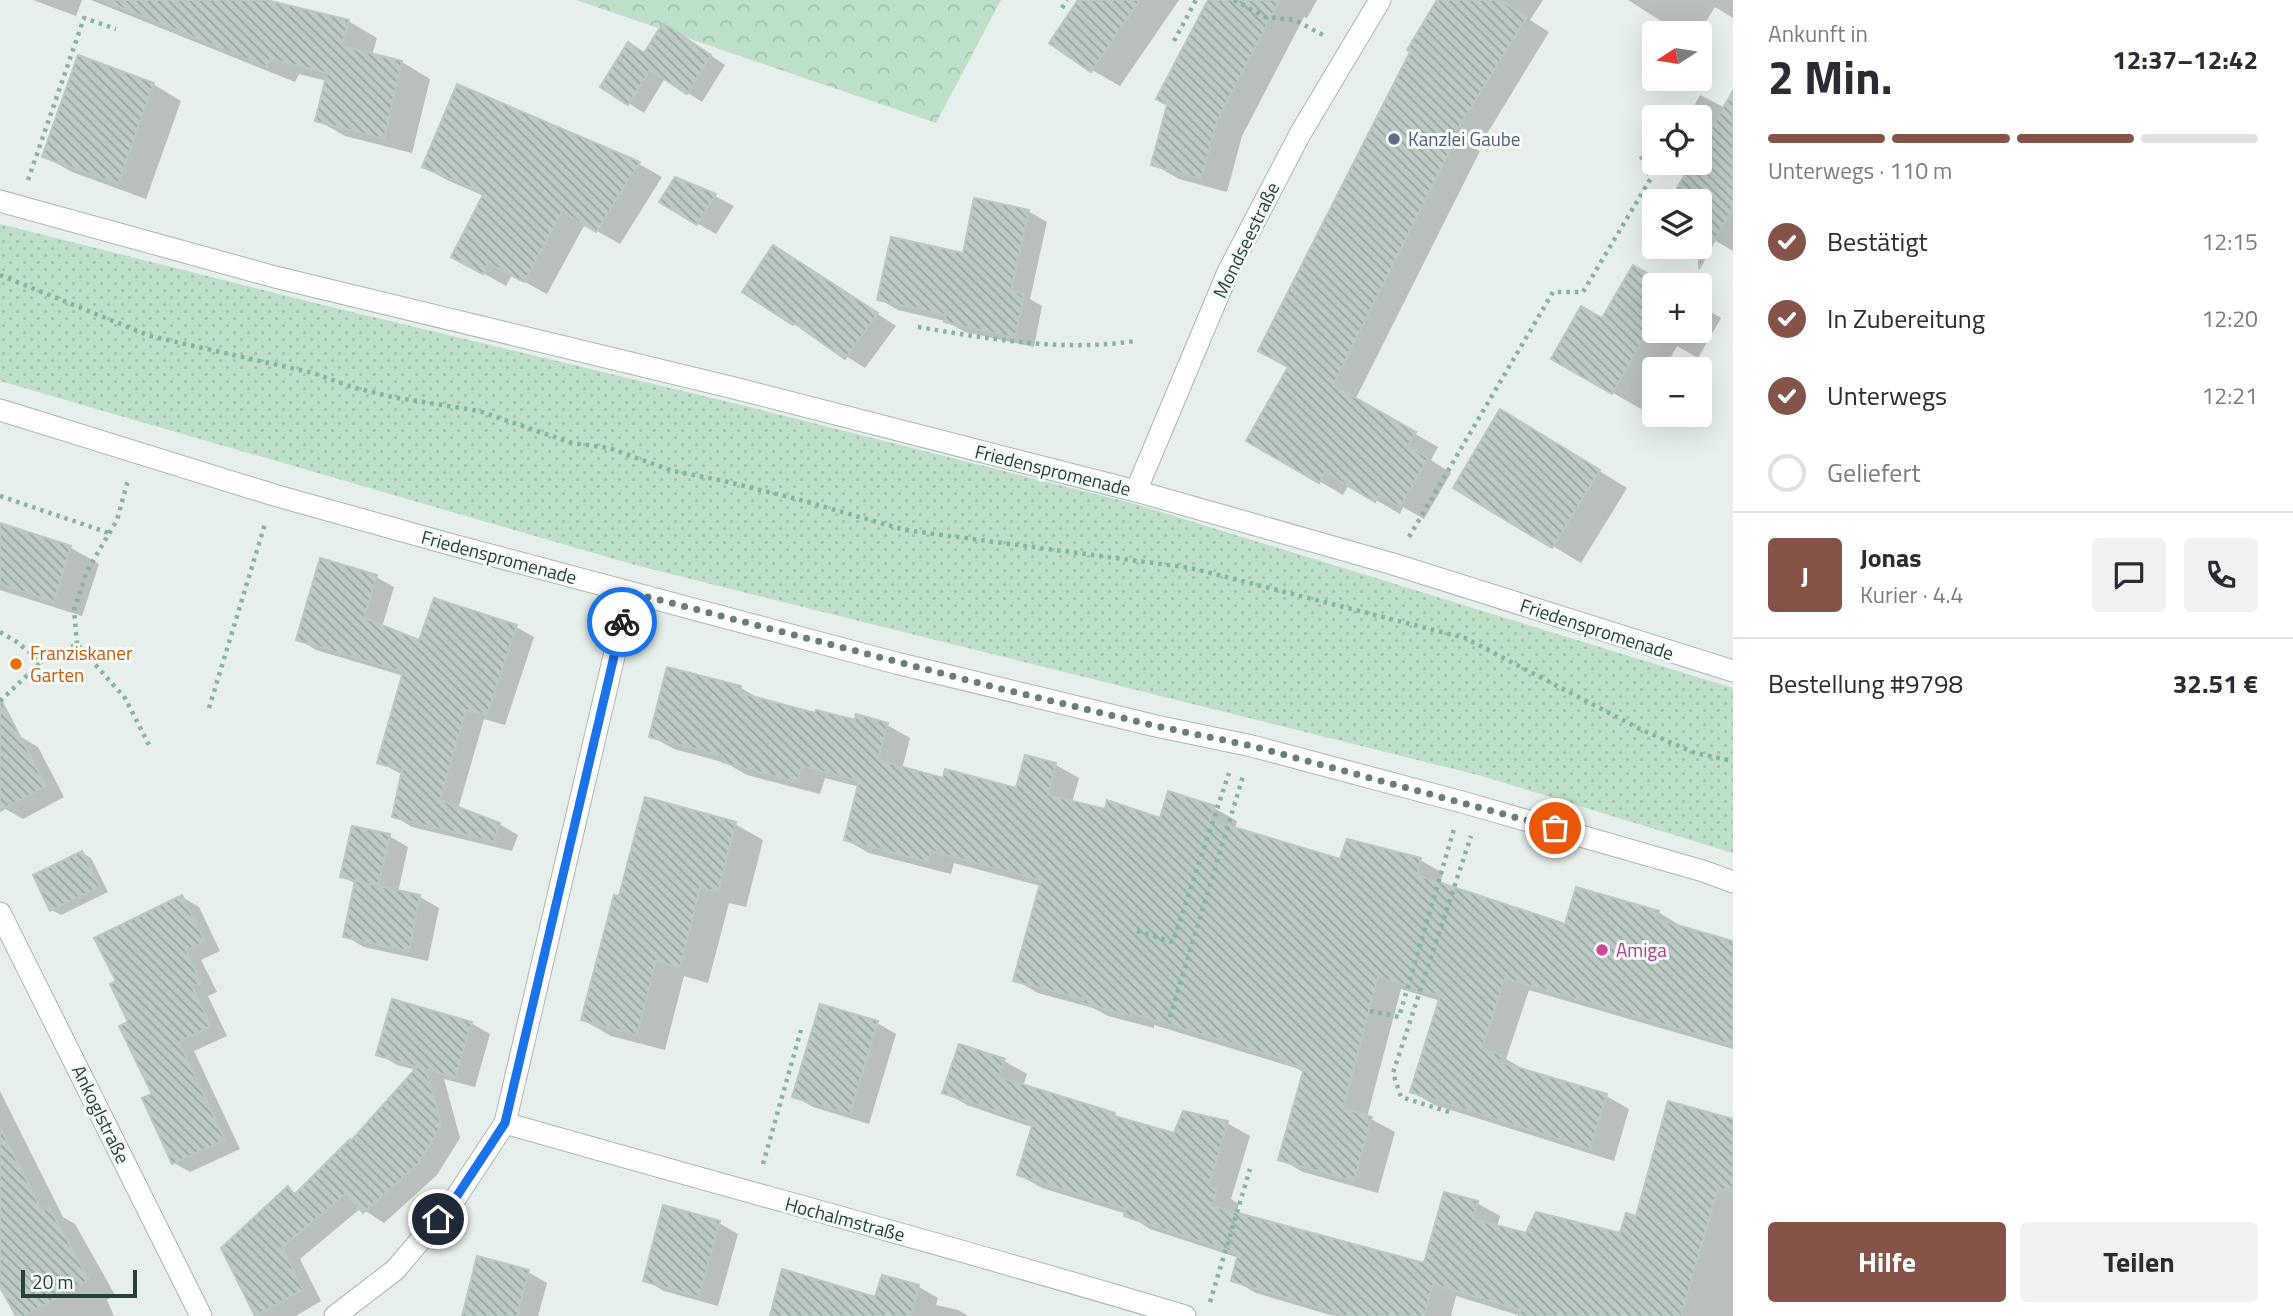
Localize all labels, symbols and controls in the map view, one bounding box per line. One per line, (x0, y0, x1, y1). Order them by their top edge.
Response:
text: Ankunft in (1768, 16, 1868, 51)
north arrow (1642, 21, 1712, 91)
map controls (1642, 21, 1712, 427)
text: 12:37–12:42 (2112, 40, 2258, 79)
text: 2 Min. (1768, 42, 1892, 112)
button: locate (1642, 105, 1712, 175)
place label: Kanzlei Gaube (1408, 124, 1520, 153)
marker: Kanzlei Gaube (1386, 131, 1402, 147)
text: Unterwegs · 110 m (1768, 153, 1952, 188)
street label: Mondseestraße (1205, 177, 1286, 303)
button: layers (1642, 189, 1712, 259)
text: Bestätigt (1827, 222, 1928, 261)
icon: check (1768, 223, 1806, 261)
text: 12:15 (2201, 224, 2258, 259)
button: + (1642, 273, 1712, 343)
text: In Zubereitung (1827, 299, 1985, 338)
icon: check (1768, 300, 1806, 338)
text: 12:20 (2201, 301, 2258, 336)
button: − (1642, 357, 1712, 427)
text: Unterwegs (1827, 376, 1947, 415)
icon: check (1768, 377, 1806, 415)
text: 12:21 (2201, 378, 2258, 413)
street label: Friedenspromenade (972, 436, 1134, 503)
text: Geliefert (1827, 453, 1921, 492)
street label: Friedenspromenade (418, 522, 580, 591)
text: Jonas (1860, 538, 1922, 577)
button: chat (2092, 538, 2166, 612)
button: phone (2184, 538, 2258, 612)
text: J (1801, 556, 1809, 595)
text: Kurier · 4.4 (1860, 577, 1963, 612)
courier (587, 587, 657, 657)
street label: Friedenspromenade (1517, 590, 1678, 667)
icon: bike (603, 603, 641, 641)
place label: Franziskaner Garten (30, 638, 133, 689)
marker: Franziskaner Garten (8, 656, 24, 672)
text: Bestellung #9798 (1768, 664, 1963, 703)
text: 32.51 € (2173, 664, 2258, 703)
pin (1525, 798, 1585, 858)
icon: bag (1536, 809, 1574, 847)
place label: Amiga (1616, 935, 1667, 964)
marker: Amiga (1594, 942, 1610, 958)
street label: Ankoglstraße (65, 1059, 138, 1168)
pin (408, 1189, 468, 1249)
street label: Hochalmstraße (782, 1189, 908, 1248)
icon: home (419, 1200, 457, 1238)
button: Hilfe (1768, 1222, 2006, 1302)
button: Teilen (2020, 1222, 2258, 1302)
scale bar (21, 1267, 136, 1299)
text: 20 m (32, 1267, 73, 1296)

